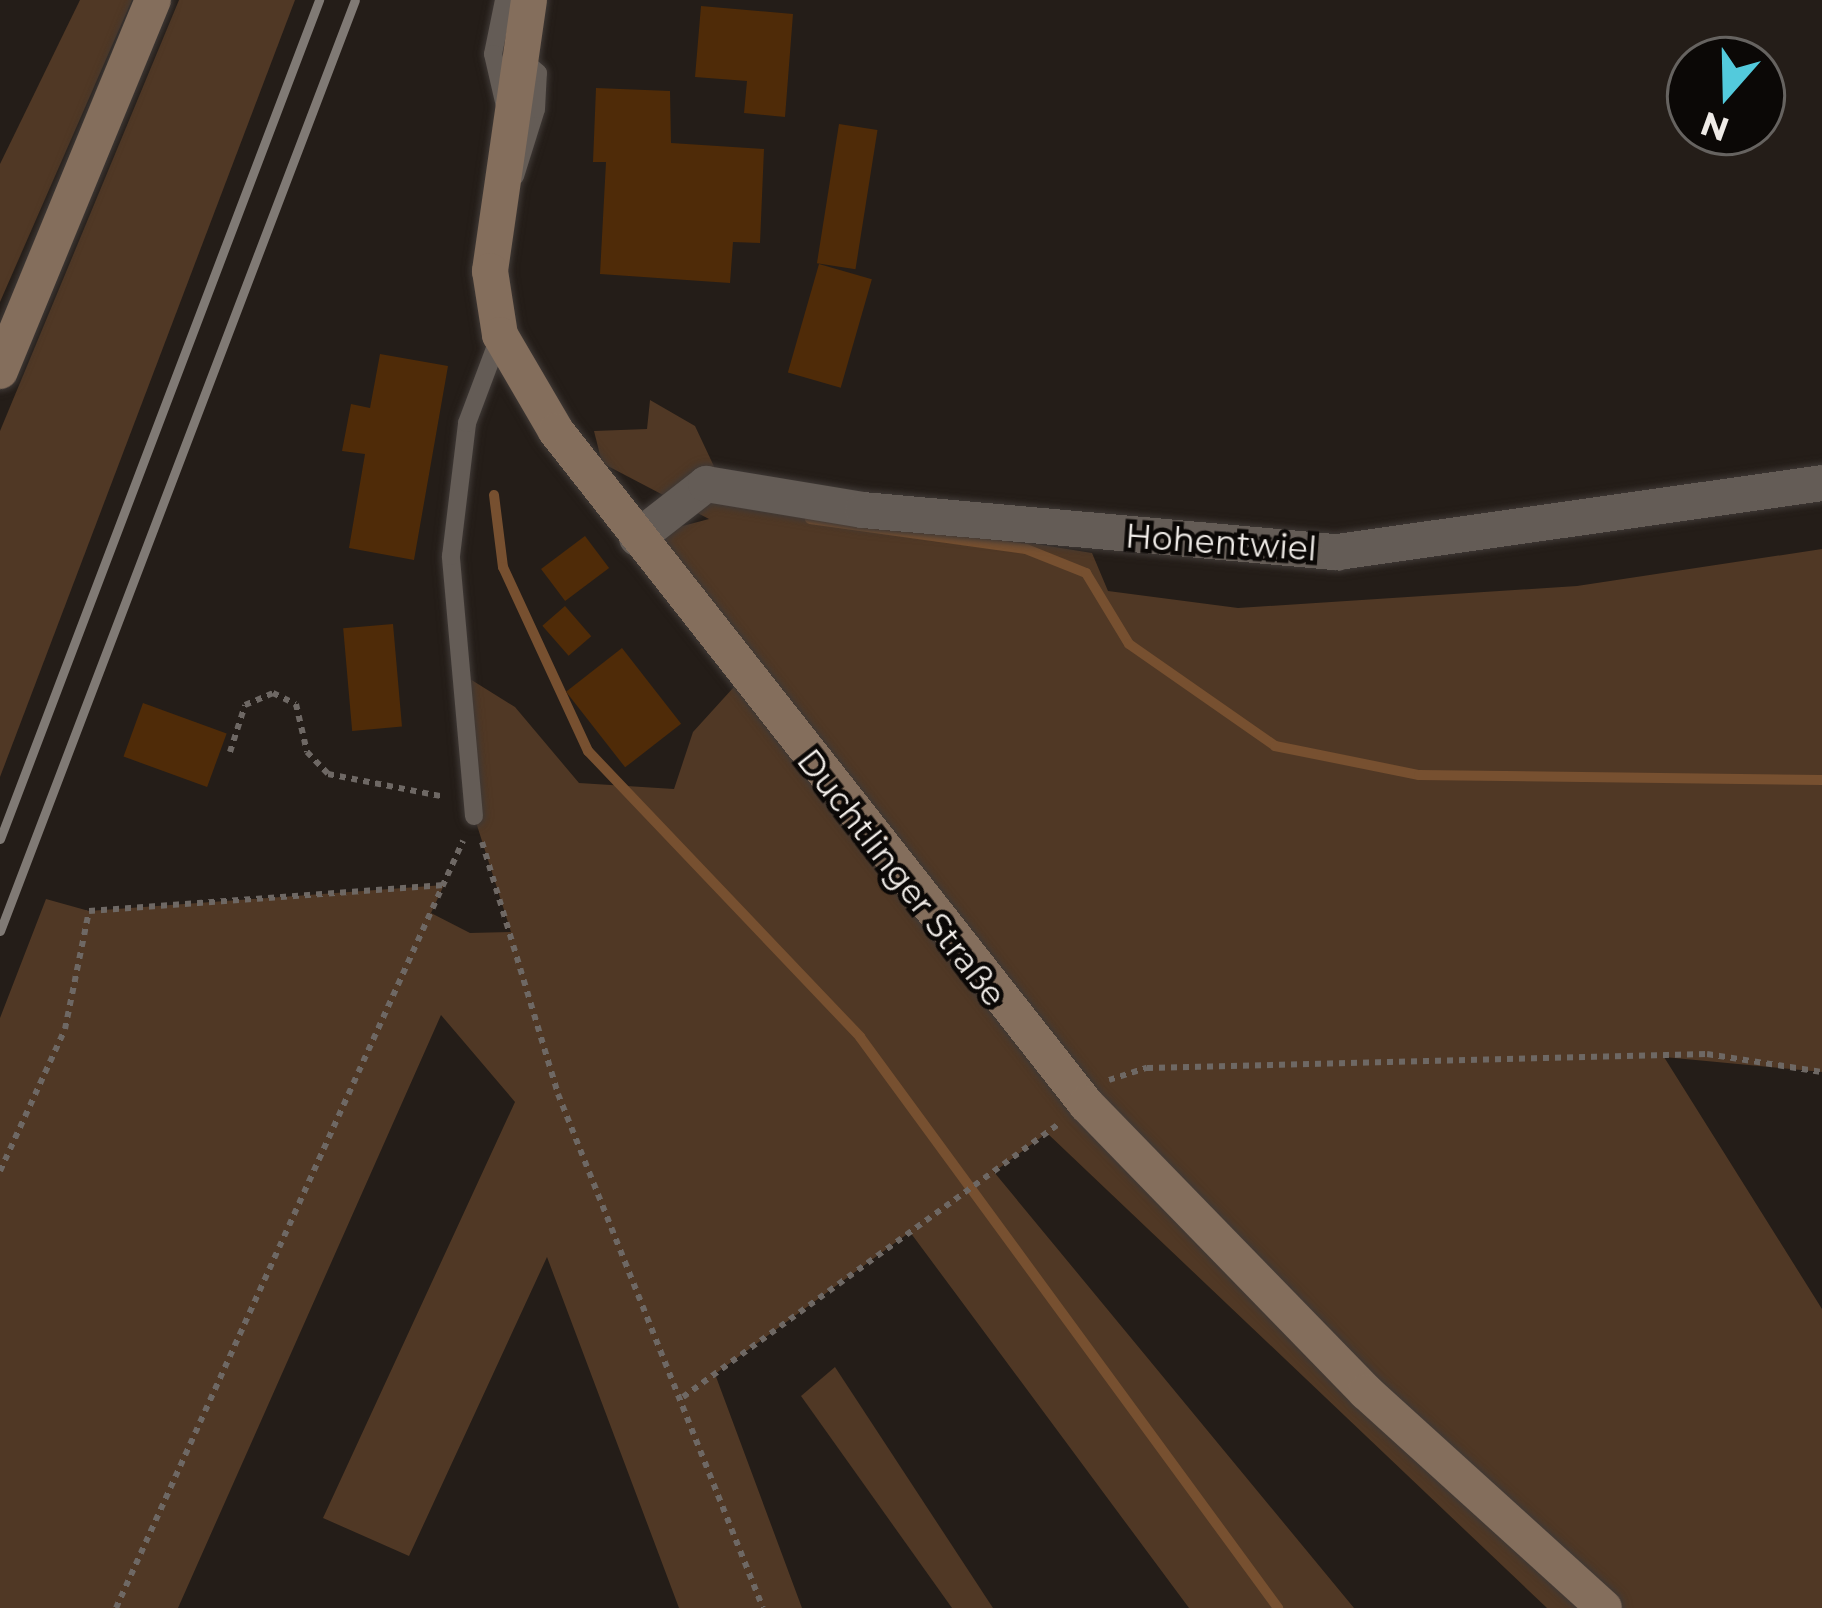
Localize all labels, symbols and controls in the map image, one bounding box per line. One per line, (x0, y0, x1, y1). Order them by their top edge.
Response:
north arrow (1666, 36, 1786, 156)
text: N (1695, 104, 1734, 150)
street label: Hohentwiel (1124, 517, 1318, 569)
street label: Duchtlinger Straße (788, 742, 1014, 1014)

